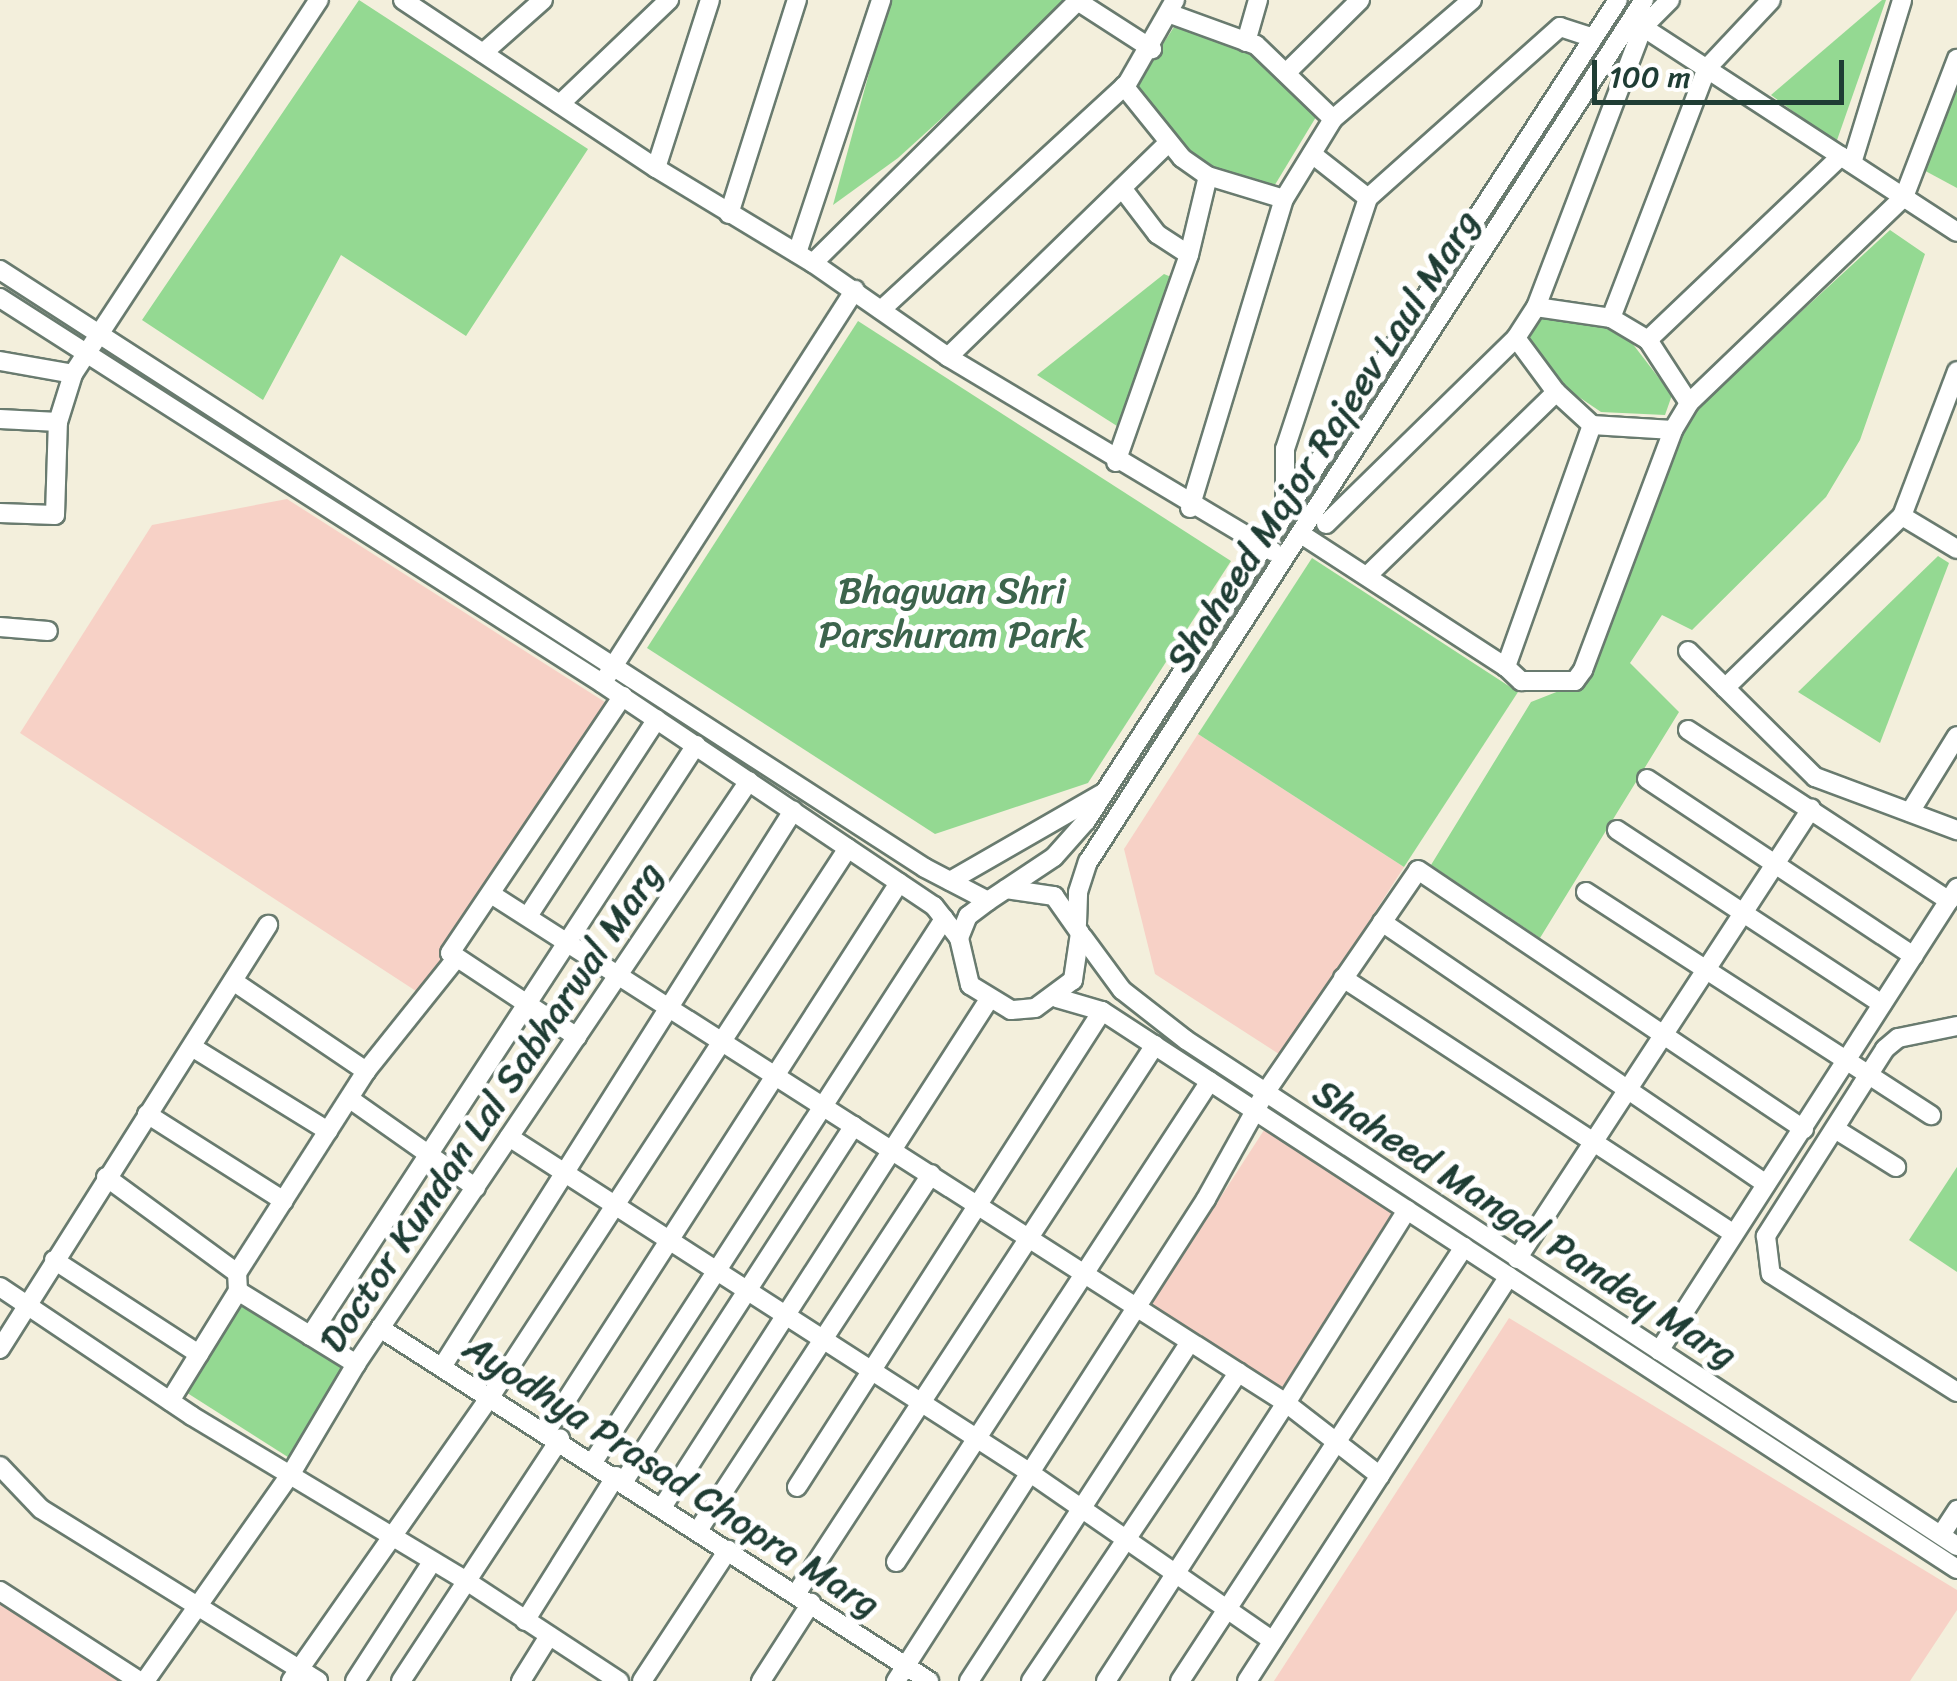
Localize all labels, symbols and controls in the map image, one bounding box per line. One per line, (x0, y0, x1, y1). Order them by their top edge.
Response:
scale bar (1597, 40, 1850, 102)
text: 100 m (1609, 50, 1691, 104)
street label: Shaheed Major Rajeev Laul Marg (1157, 202, 1489, 680)
park label: Bhagwan Shri Parshuram Park (818, 568, 1086, 658)
street label: Doctor Kundan Lal Sabharwal Marg (309, 853, 673, 1361)
street label: Shaheed Mangal Pandey Marg (1304, 1070, 1746, 1378)
street label: Ayodhya Prasad Chopra Marg (454, 1324, 890, 1628)

